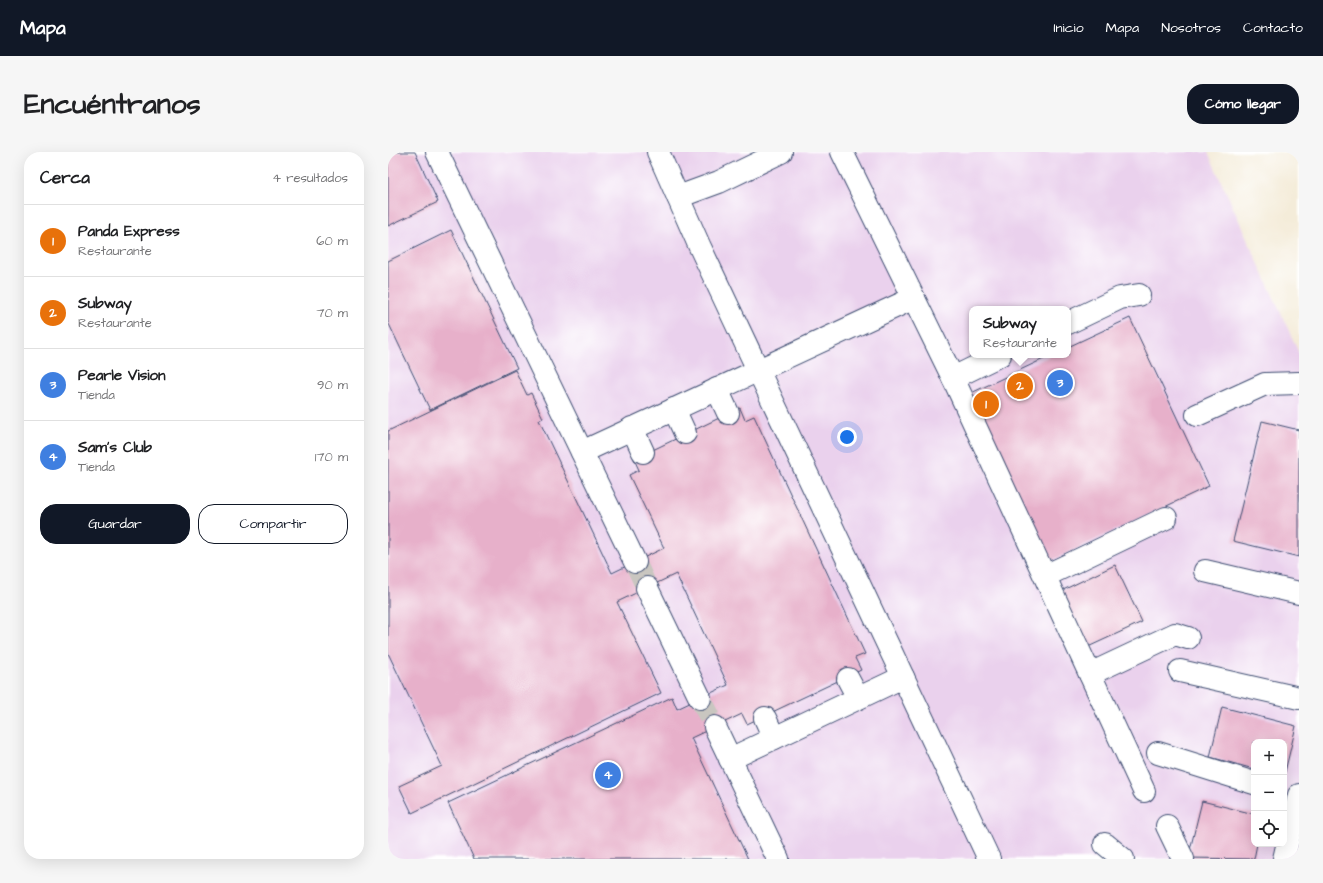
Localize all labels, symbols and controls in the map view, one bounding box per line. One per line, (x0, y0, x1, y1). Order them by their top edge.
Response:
text: Mapa (20, 15, 66, 42)
text: Inicio (1053, 18, 1084, 38)
text: Mapa (1106, 18, 1139, 38)
text: Nosotros (1161, 18, 1221, 38)
text: Contacto (1243, 18, 1303, 38)
button: Cómo llegar (1187, 84, 1299, 124)
text: Encuéntranos (24, 85, 200, 124)
text: Cerca (40, 166, 90, 190)
text: 4 resultados (272, 169, 348, 187)
text: Panda Express (78, 221, 180, 242)
text: 1 (52, 232, 54, 250)
text: 60 m (316, 232, 348, 250)
text: Restaurante (78, 242, 152, 260)
text: Subway (78, 293, 132, 314)
text: 2 (49, 304, 57, 322)
text: 70 m (316, 304, 348, 322)
popup (969, 306, 1071, 358)
text: Subway (983, 313, 1037, 334)
text: Restaurante (78, 314, 152, 332)
text: Restaurante (983, 334, 1057, 352)
text: Pearle Vision (78, 365, 165, 386)
pin: 3 (1047, 368, 1073, 398)
pin: 2 (1007, 371, 1033, 401)
text: 3 (50, 376, 56, 394)
text: 90 m (317, 376, 348, 394)
text: Tienda (78, 386, 115, 404)
pin: 1 (973, 389, 999, 419)
your location (837, 427, 857, 447)
text: Sam's Club (78, 437, 152, 458)
text: 4 (49, 448, 57, 466)
text: 170 m (315, 448, 348, 466)
text: Tienda (78, 458, 115, 476)
button: Guardar (40, 504, 190, 544)
button: Compartir (198, 504, 348, 544)
map controls (1251, 739, 1287, 847)
button: + (1251, 739, 1287, 775)
pin: 4 (595, 760, 621, 790)
button: − (1251, 775, 1287, 811)
button: locate (1251, 811, 1287, 847)

